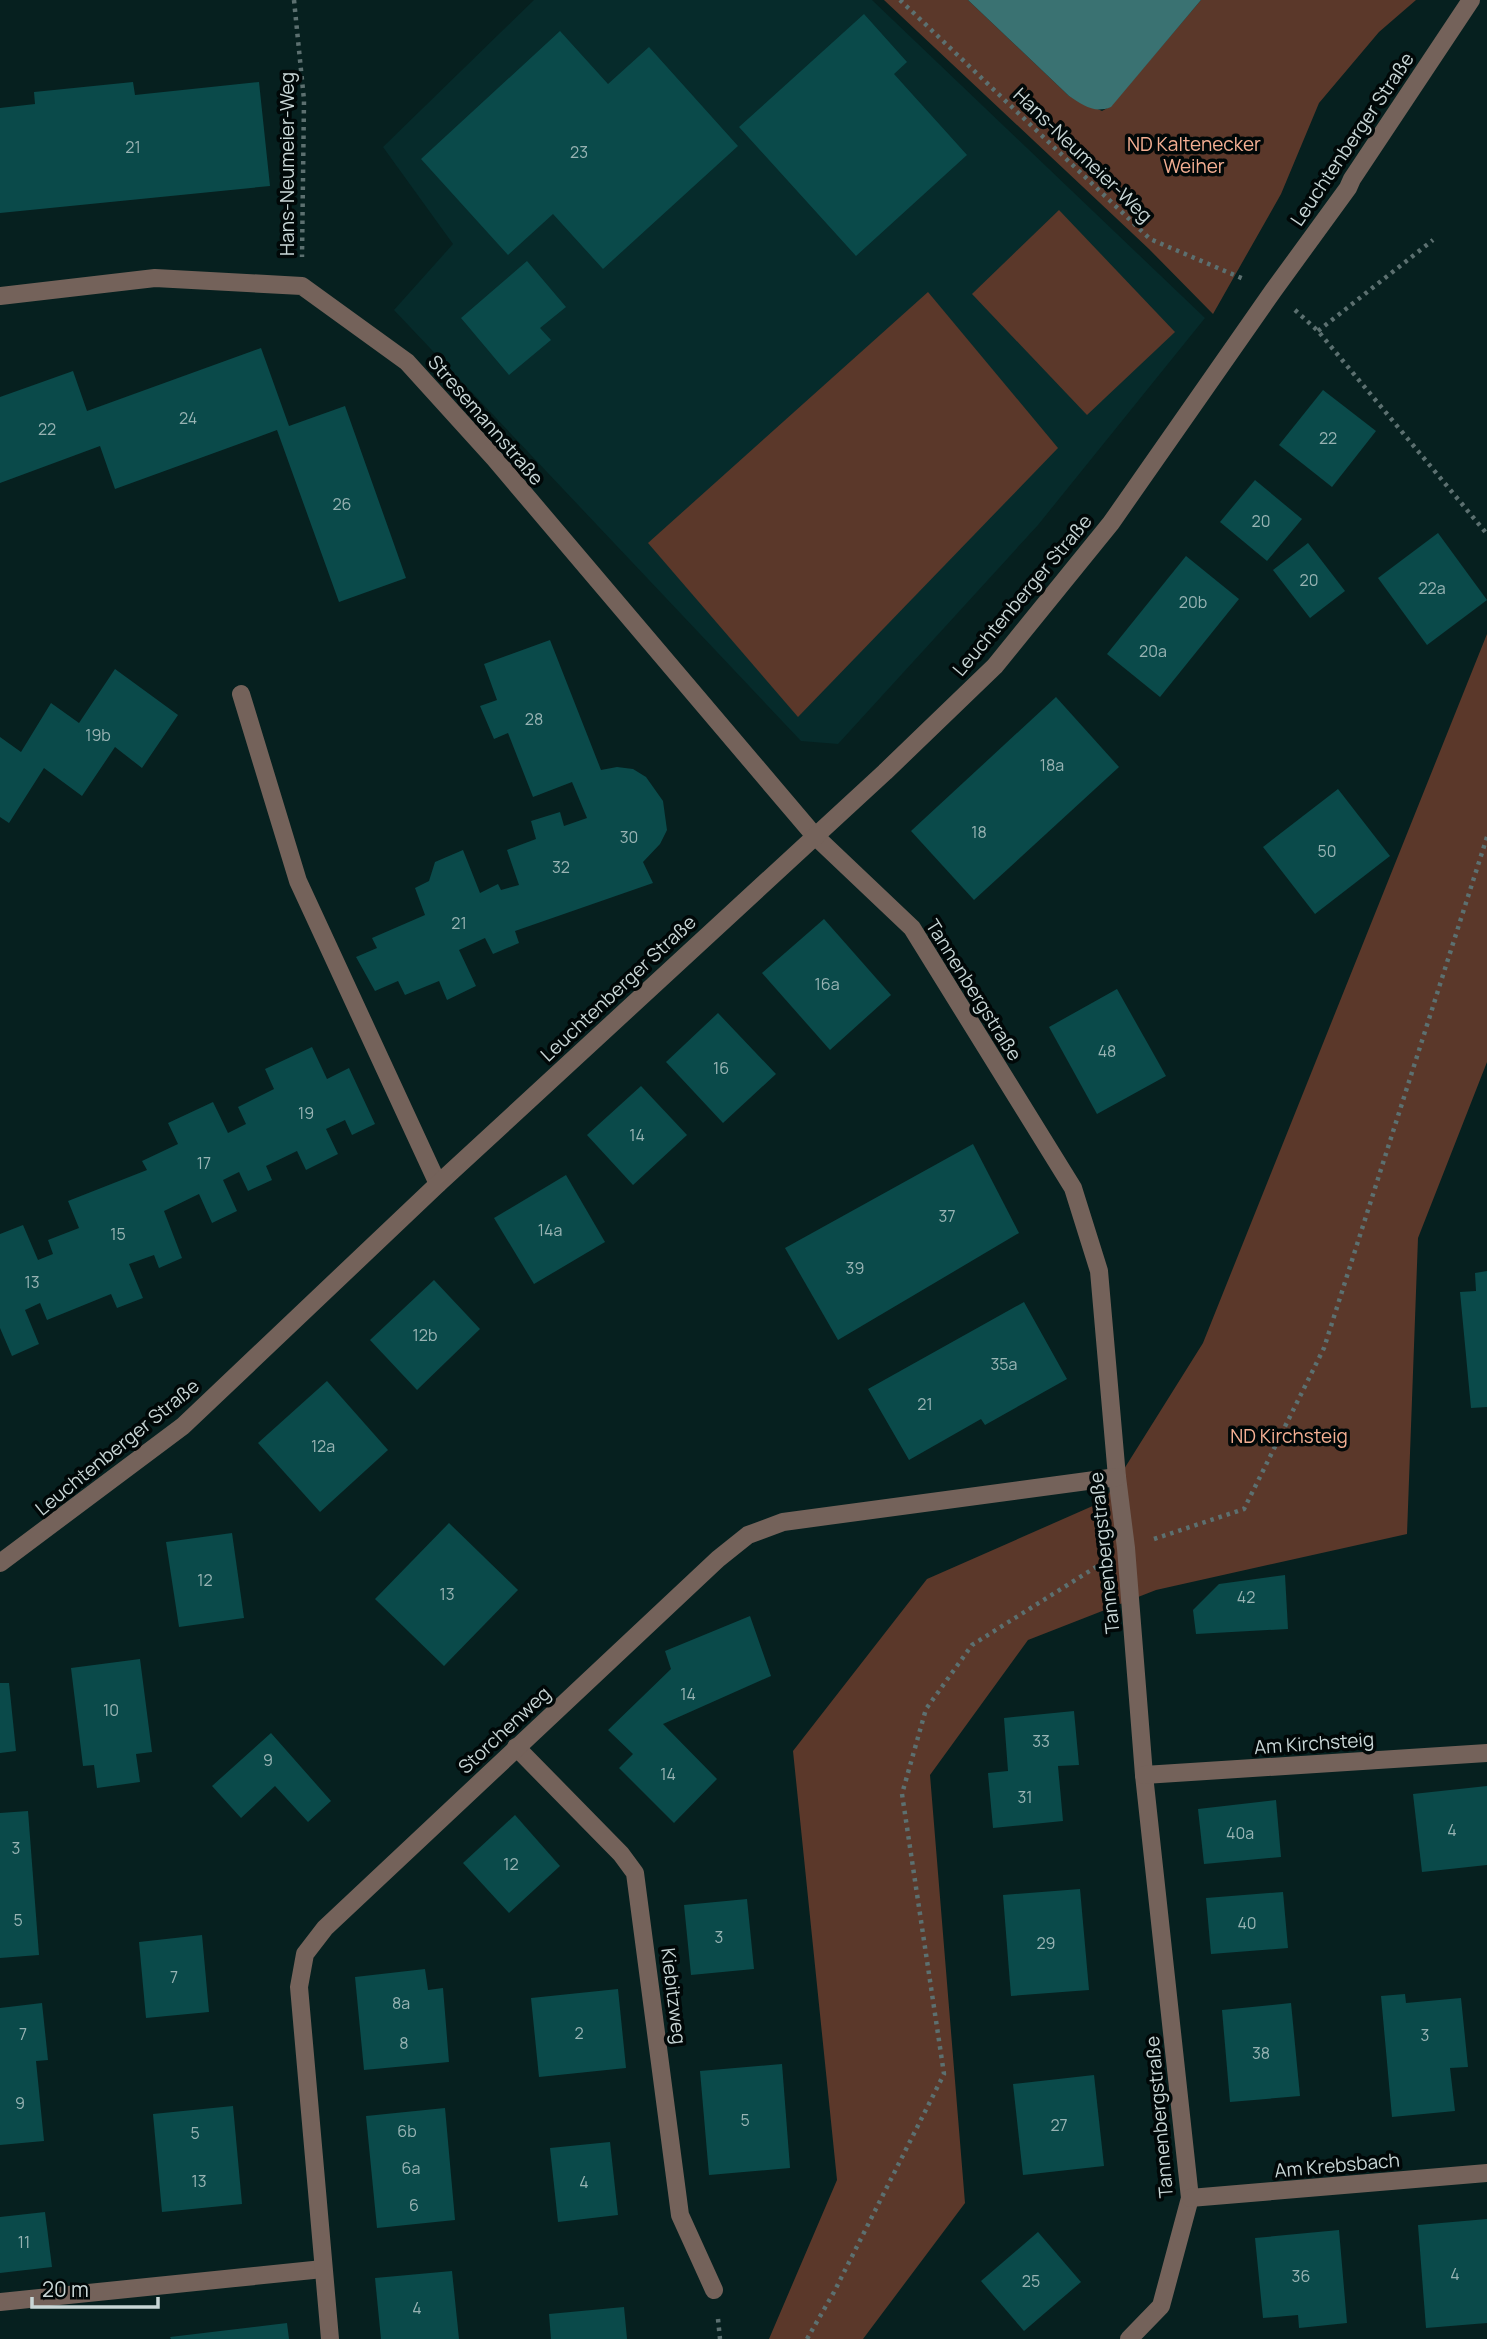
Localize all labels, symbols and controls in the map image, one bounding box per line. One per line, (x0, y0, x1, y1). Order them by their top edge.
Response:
street label: Leuchtenberger Straße (1284, 47, 1420, 231)
street label: Hans-Neumeier-Weg (274, 72, 300, 256)
street label: Hans-Neumeier-Weg (1008, 82, 1158, 228)
park label: ND Kaltenecker Weiher (1127, 131, 1261, 179)
house number: 21 (125, 136, 141, 158)
house number: 23 (570, 141, 588, 163)
street label: Stresemannstraße (422, 350, 550, 490)
house number: 24 (179, 407, 197, 429)
house number: 22 (38, 418, 56, 440)
house number: 22 (1319, 427, 1337, 449)
house number: 26 (332, 493, 352, 515)
street label: Leuchtenberger Straße (947, 509, 1097, 681)
house number: 20 (1252, 510, 1270, 532)
house number: 20 (1300, 569, 1318, 591)
house number: 22a (1418, 577, 1446, 599)
house number: 20b (1179, 591, 1207, 613)
house number: 20a (1139, 640, 1167, 662)
house number: 28 (525, 708, 543, 730)
house number: 19b (85, 724, 111, 746)
house number: 18a (1040, 754, 1064, 776)
house number: 18 (971, 821, 987, 843)
house number: 30 (620, 826, 638, 848)
house number: 50 (1318, 840, 1337, 862)
house number: 32 (552, 856, 570, 878)
street label: Leuchtenberger Straße (535, 909, 701, 1067)
house number: 21 (451, 912, 467, 934)
street label: Tannenbergstraße (920, 914, 1028, 1066)
house number: 16a (814, 973, 840, 995)
house number: 48 (1098, 1040, 1116, 1062)
house number: 16 (713, 1057, 729, 1079)
house number: 19 (298, 1102, 314, 1124)
house number: 14 (629, 1124, 645, 1146)
house number: 17 (197, 1152, 211, 1174)
house number: 37 (939, 1205, 955, 1227)
house number: 14a (538, 1219, 562, 1241)
house number: 15 (110, 1223, 126, 1245)
house number: 39 (846, 1257, 864, 1279)
house number: 13 (24, 1271, 40, 1293)
house number: 12b (413, 1324, 437, 1346)
house number: 35a (991, 1353, 1017, 1375)
street label: Leuchtenberger Straße (30, 1373, 204, 1521)
house number: 21 (917, 1393, 933, 1415)
park label: ND Kirchsteig (1230, 1423, 1348, 1449)
house number: 12a (311, 1435, 335, 1457)
street label: Tannenbergstraße (1083, 1471, 1125, 1635)
house number: 12 (197, 1569, 213, 1591)
house number: 13 (439, 1583, 455, 1605)
house number: 42 (1237, 1586, 1255, 1608)
street label: Storchenweg (452, 1680, 556, 1780)
house number: 14 (680, 1683, 696, 1705)
house number: 10 (103, 1699, 119, 1721)
street label: Am Kirchsteig (1253, 1726, 1375, 1760)
house number: 33 (1032, 1730, 1050, 1752)
house number: 9 (263, 1749, 273, 1771)
house number: 14 (660, 1763, 676, 1785)
house number: 31 (1017, 1786, 1033, 1808)
house number: 4 (1447, 1819, 1457, 1841)
house number: 40a (1226, 1822, 1254, 1844)
house number: 3 (12, 1837, 20, 1859)
house number: 12 (503, 1853, 519, 1875)
house number: 5 (13, 1909, 23, 1931)
house number: 40 (1237, 1912, 1257, 1934)
house number: 3 (715, 1926, 723, 1948)
house number: 29 (1036, 1932, 1056, 1954)
street label: Kiebitzweg (655, 1946, 693, 2046)
house number: 7 (170, 1966, 178, 1988)
house number: 8a (392, 1992, 410, 2014)
house number: 2 (574, 2022, 584, 2044)
house number: 7 (19, 2023, 27, 2045)
house number: 3 (1421, 2024, 1429, 2046)
house number: 8 (399, 2032, 409, 2054)
street label: Tannenbergstraße (1139, 2035, 1179, 2199)
house number: 38 (1252, 2042, 1270, 2064)
house number: 9 (15, 2092, 25, 2114)
house number: 5 (740, 2109, 750, 2131)
house number: 27 (1050, 2114, 1068, 2136)
house number: 6b (397, 2120, 417, 2142)
house number: 5 (190, 2122, 200, 2144)
street label: Am Krebsbach (1273, 2147, 1401, 2183)
house number: 6a (402, 2157, 420, 2179)
house number: 13 (191, 2170, 207, 2192)
house number: 4 (579, 2171, 589, 2193)
house number: 6 (409, 2194, 419, 2216)
house number: 11 (18, 2231, 30, 2253)
house number: 4 (1450, 2263, 1460, 2285)
house number: 36 (1292, 2265, 1310, 2287)
scale bar (32, 2266, 158, 2310)
house number: 25 (1022, 2270, 1040, 2292)
text: 20 m (42, 2275, 89, 2303)
house number: 4 (412, 2297, 422, 2319)

